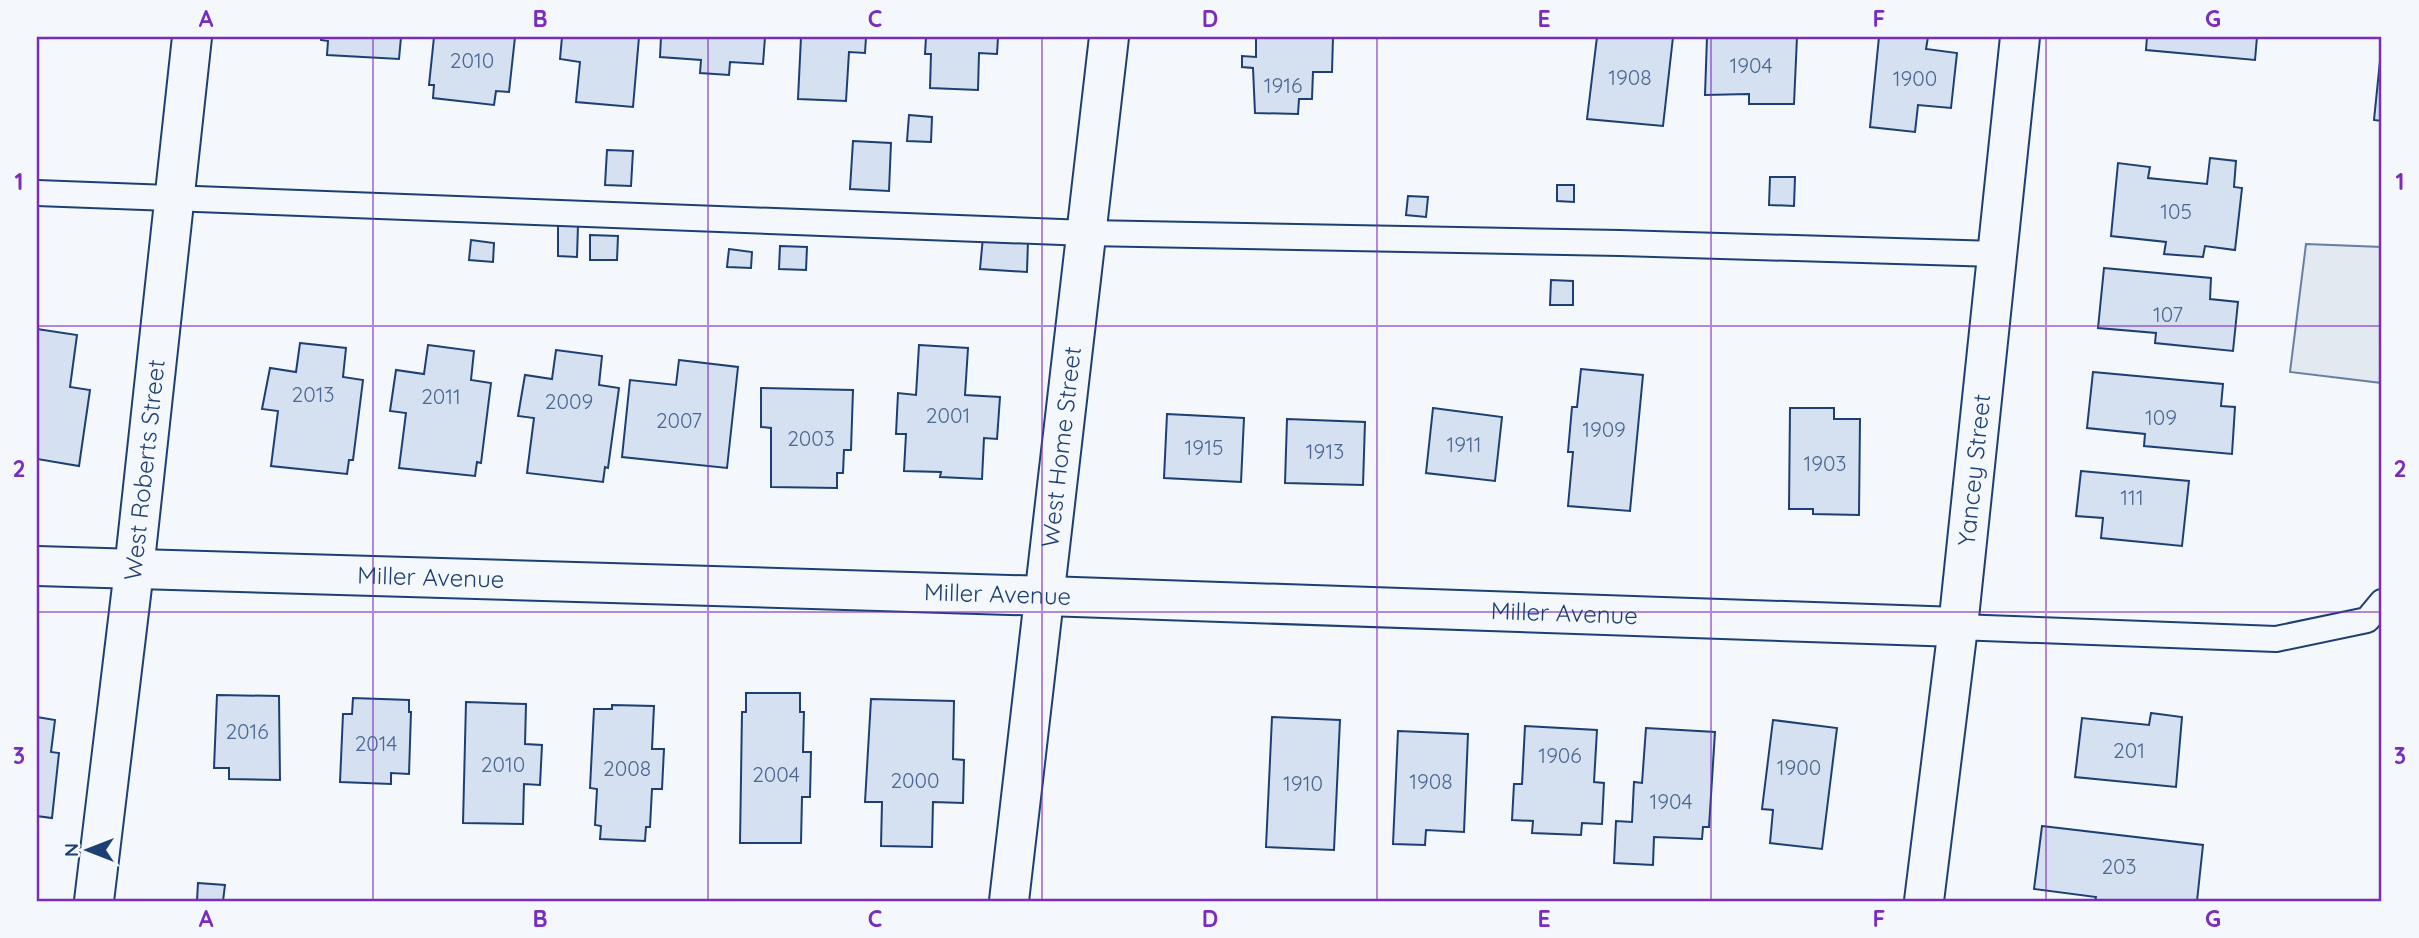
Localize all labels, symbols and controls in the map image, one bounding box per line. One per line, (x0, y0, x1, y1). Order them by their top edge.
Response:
text: A (199, 4, 214, 33)
text: B (532, 4, 548, 33)
text: C (868, 4, 882, 33)
text: D (1202, 4, 1218, 33)
text: E (1537, 4, 1551, 33)
text: F (1873, 4, 1885, 33)
text: G (2205, 4, 2221, 33)
house number: 2010 (450, 47, 494, 73)
house number: 1904 (1729, 52, 1773, 78)
house number: 1908 (1608, 64, 1652, 90)
house number: 1900 (1893, 65, 1937, 91)
house number: 1916 (1264, 72, 1302, 98)
text: 1 (15, 167, 23, 196)
text: 1 (2396, 167, 2404, 196)
house number: 105 (2160, 198, 2192, 224)
house number: 107 (2153, 301, 2183, 327)
street label: West Home Street (1034, 345, 1087, 549)
street label: West Roberts Street (117, 358, 171, 582)
house number: 2013 (292, 381, 334, 407)
house number: 2011 (421, 383, 461, 409)
house number: 2009 (545, 388, 593, 414)
street label: Yancey Street (1951, 392, 1996, 547)
house number: 2001 (926, 402, 970, 428)
house number: 109 (2145, 404, 2177, 430)
house number: 2007 (656, 407, 702, 433)
house number: 1909 (1582, 416, 1626, 442)
house number: 2003 (787, 425, 835, 451)
house number: 1911 (1446, 431, 1482, 457)
house number: 1915 (1185, 434, 1223, 460)
house number: 1913 (1306, 438, 1344, 464)
house number: 1903 (1804, 450, 1847, 476)
text: 2 (12, 454, 26, 483)
text: 2 (2393, 454, 2407, 483)
house number: 111 (2120, 484, 2144, 510)
street label: Miller Avenue (357, 560, 505, 594)
street label: Miller Avenue (924, 576, 1072, 611)
street label: Miller Avenue (1490, 595, 1638, 630)
house number: 2016 (225, 718, 269, 744)
house number: 2014 (355, 730, 397, 756)
house number: 201 (2113, 737, 2145, 763)
text: 3 (13, 741, 25, 770)
text: 3 (2394, 741, 2406, 770)
house number: 1906 (1538, 742, 1582, 768)
house number: 2010 (481, 751, 525, 777)
house number: 1900 (1777, 754, 1821, 780)
house number: 2008 (603, 755, 651, 781)
house number: 2004 (752, 761, 800, 787)
house number: 2000 (890, 767, 940, 793)
house number: 1908 (1409, 768, 1453, 794)
house number: 1910 (1283, 770, 1323, 796)
house number: 1904 (1649, 788, 1693, 814)
north arrow (52, 816, 122, 886)
text: N (59, 843, 83, 857)
house number: 203 (2101, 853, 2137, 879)
text: A (199, 904, 214, 933)
text: B (532, 904, 548, 933)
text: C (868, 904, 882, 933)
text: D (1202, 904, 1218, 933)
text: E (1537, 904, 1551, 933)
text: F (1873, 904, 1885, 933)
text: G (2205, 904, 2221, 933)

